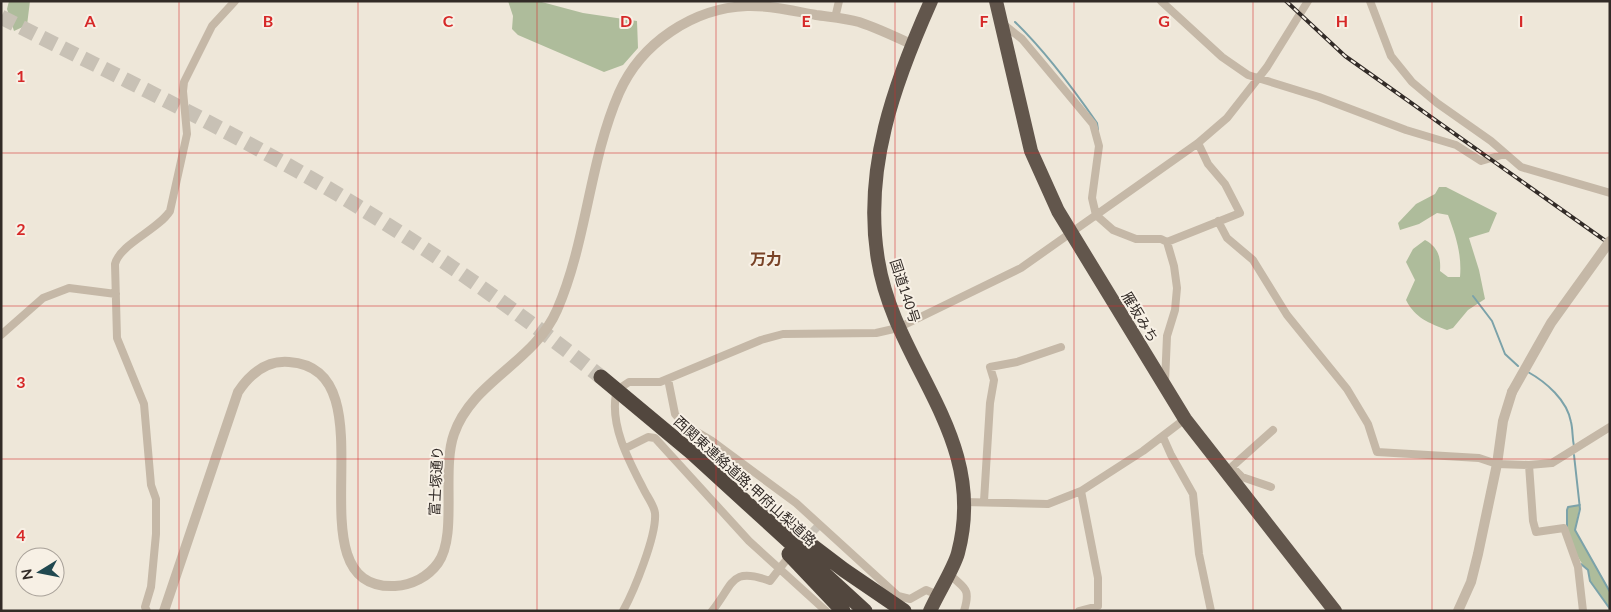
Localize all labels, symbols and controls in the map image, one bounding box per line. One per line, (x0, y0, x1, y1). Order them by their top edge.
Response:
text: A (83, 11, 96, 30)
text: B (263, 11, 273, 30)
text: C (443, 11, 454, 30)
text: D (620, 11, 632, 30)
text: E (801, 11, 811, 30)
text: F (979, 11, 989, 30)
text: G (1158, 11, 1170, 30)
text: H (1336, 11, 1348, 30)
text: I (1519, 11, 1523, 30)
text: 1 (16, 66, 26, 85)
text: 2 (16, 219, 26, 238)
district label: 万力 (750, 249, 782, 268)
street label: 国道140号 (887, 257, 924, 325)
street label: 雁坂みち (1119, 288, 1162, 345)
text: 3 (16, 372, 26, 391)
street label: 西関東連絡道路;甲府山梨道路 (671, 412, 820, 549)
street label: 富士塚通り (425, 446, 446, 516)
text: 4 (16, 525, 26, 544)
north arrow (15, 547, 65, 597)
text: N (17, 568, 36, 581)

